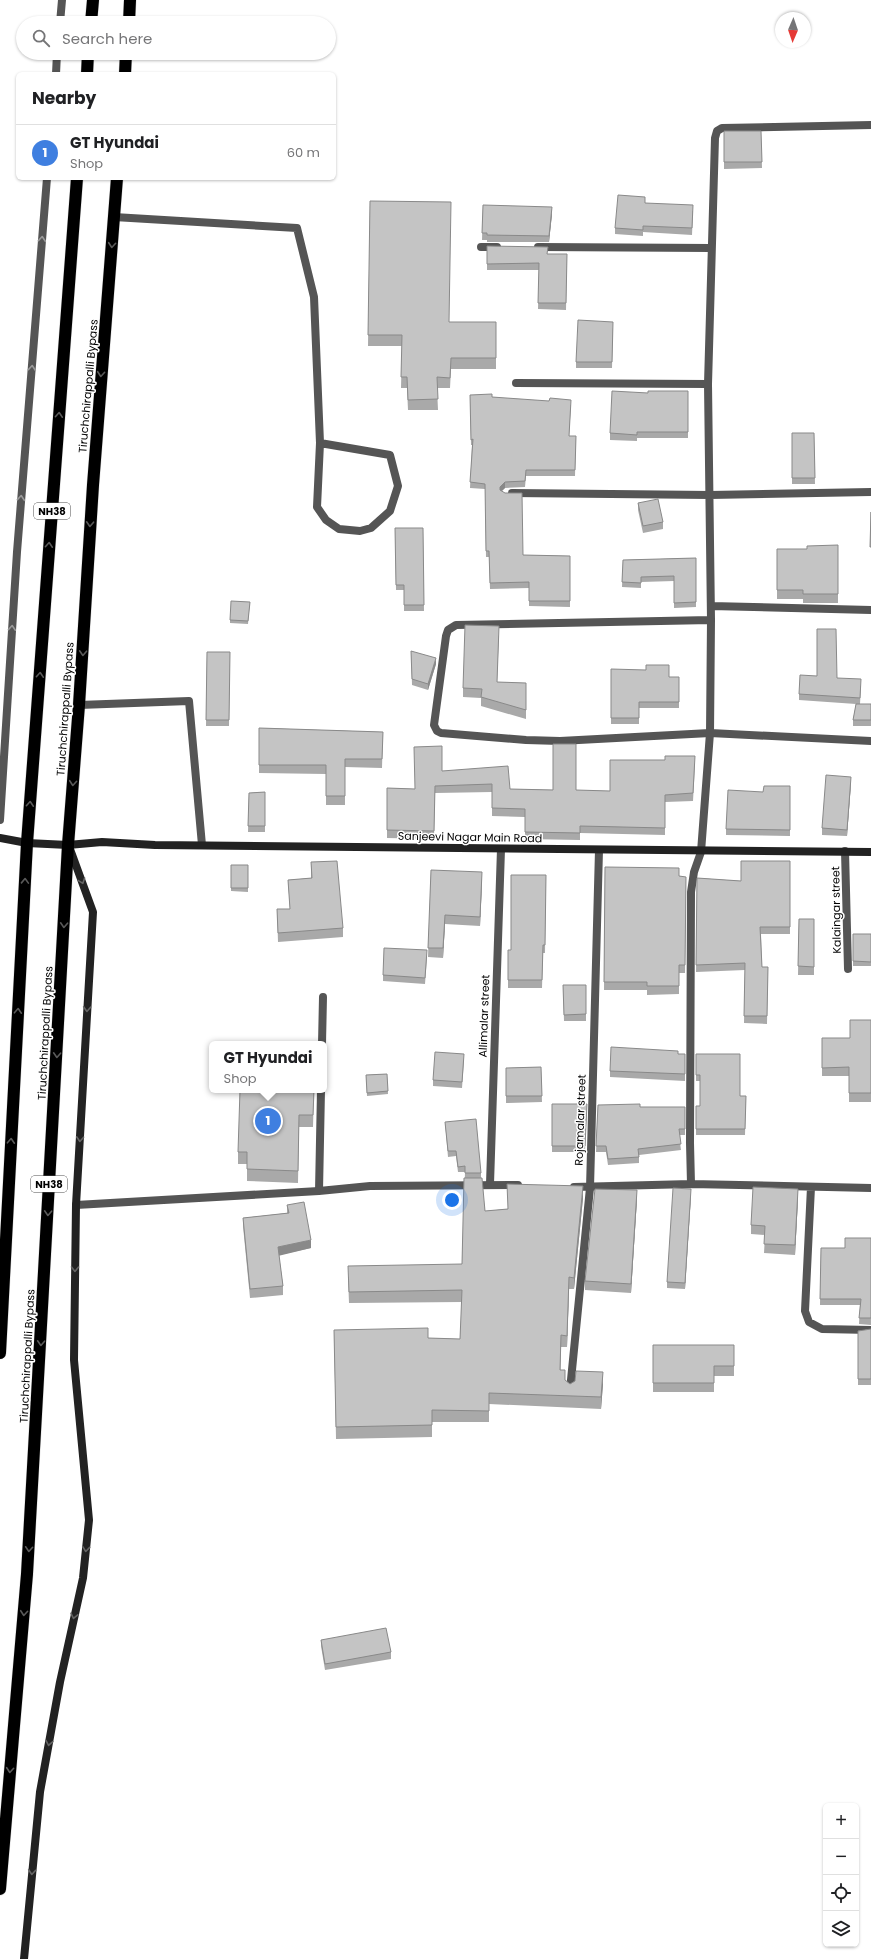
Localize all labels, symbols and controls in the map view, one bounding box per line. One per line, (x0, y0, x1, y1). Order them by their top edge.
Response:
north arrow (775, 12, 811, 48)
search box (16, 16, 336, 60)
icon: search (30, 27, 52, 49)
text: Search here (62, 28, 152, 49)
text: Nearby (32, 86, 96, 110)
text: GT Hyundai (70, 132, 159, 153)
text: 1 (43, 143, 47, 162)
text: 60 m (287, 143, 320, 162)
text: Shop (70, 154, 103, 173)
one-way arrow (38, 236, 47, 242)
one-way arrow (107, 242, 116, 248)
street label: Tiruchchirappalli Bypass (74, 318, 102, 454)
one-way arrow (27, 365, 36, 371)
one-way arrow (97, 371, 106, 377)
one-way arrow (55, 412, 64, 418)
one-way arrow (17, 495, 26, 501)
road number: NH38 (34, 503, 70, 519)
one-way arrow (86, 521, 95, 527)
one-way arrow (45, 542, 54, 548)
one-way arrow (8, 625, 16, 631)
street label: Tiruchchirappalli Bypass (52, 641, 78, 776)
one-way arrow (78, 650, 87, 656)
one-way arrow (35, 672, 44, 678)
one-way arrow (69, 780, 78, 786)
one-way arrow (25, 801, 34, 807)
street label: Sanjeevi Nagar Main Road (398, 828, 542, 846)
street label: Kalaingar street (827, 866, 845, 954)
one-way arrow (21, 878, 29, 884)
one-way arrow (77, 878, 85, 885)
one-way arrow (60, 922, 68, 928)
street label: Tiruchchirappalli Bypass (34, 965, 57, 1100)
street label: Allimalar street (475, 974, 493, 1058)
one-way arrow (83, 1006, 92, 1012)
one-way arrow (14, 1008, 23, 1014)
popup (209, 1041, 327, 1093)
text: GT Hyundai (224, 1047, 312, 1068)
one-way arrow (52, 1052, 61, 1058)
text: Shop (224, 1069, 257, 1088)
street label: Rojamalar street (570, 1074, 590, 1166)
pin: 1 (255, 1106, 281, 1136)
one-way arrow (75, 1136, 84, 1142)
one-way arrow (7, 1138, 16, 1144)
road number: NH38 (31, 1176, 67, 1192)
your location (442, 1190, 462, 1210)
one-way arrow (43, 1210, 52, 1216)
one-way arrow (71, 1266, 79, 1272)
street label: Tiruchchirappalli Bypass (16, 1288, 39, 1423)
one-way arrow (36, 1340, 45, 1346)
one-way arrow (25, 1546, 33, 1552)
one-way arrow (81, 1546, 90, 1552)
one-way arrow (20, 1610, 29, 1616)
one-way arrow (71, 1613, 79, 1619)
one-way arrow (45, 1740, 54, 1746)
one-way arrow (6, 1767, 15, 1774)
map controls (823, 1803, 859, 1947)
button: + (823, 1803, 859, 1839)
button: − (823, 1839, 859, 1875)
one-way arrow (28, 1869, 37, 1875)
button: locate (823, 1875, 859, 1911)
button: layers (823, 1911, 859, 1947)

